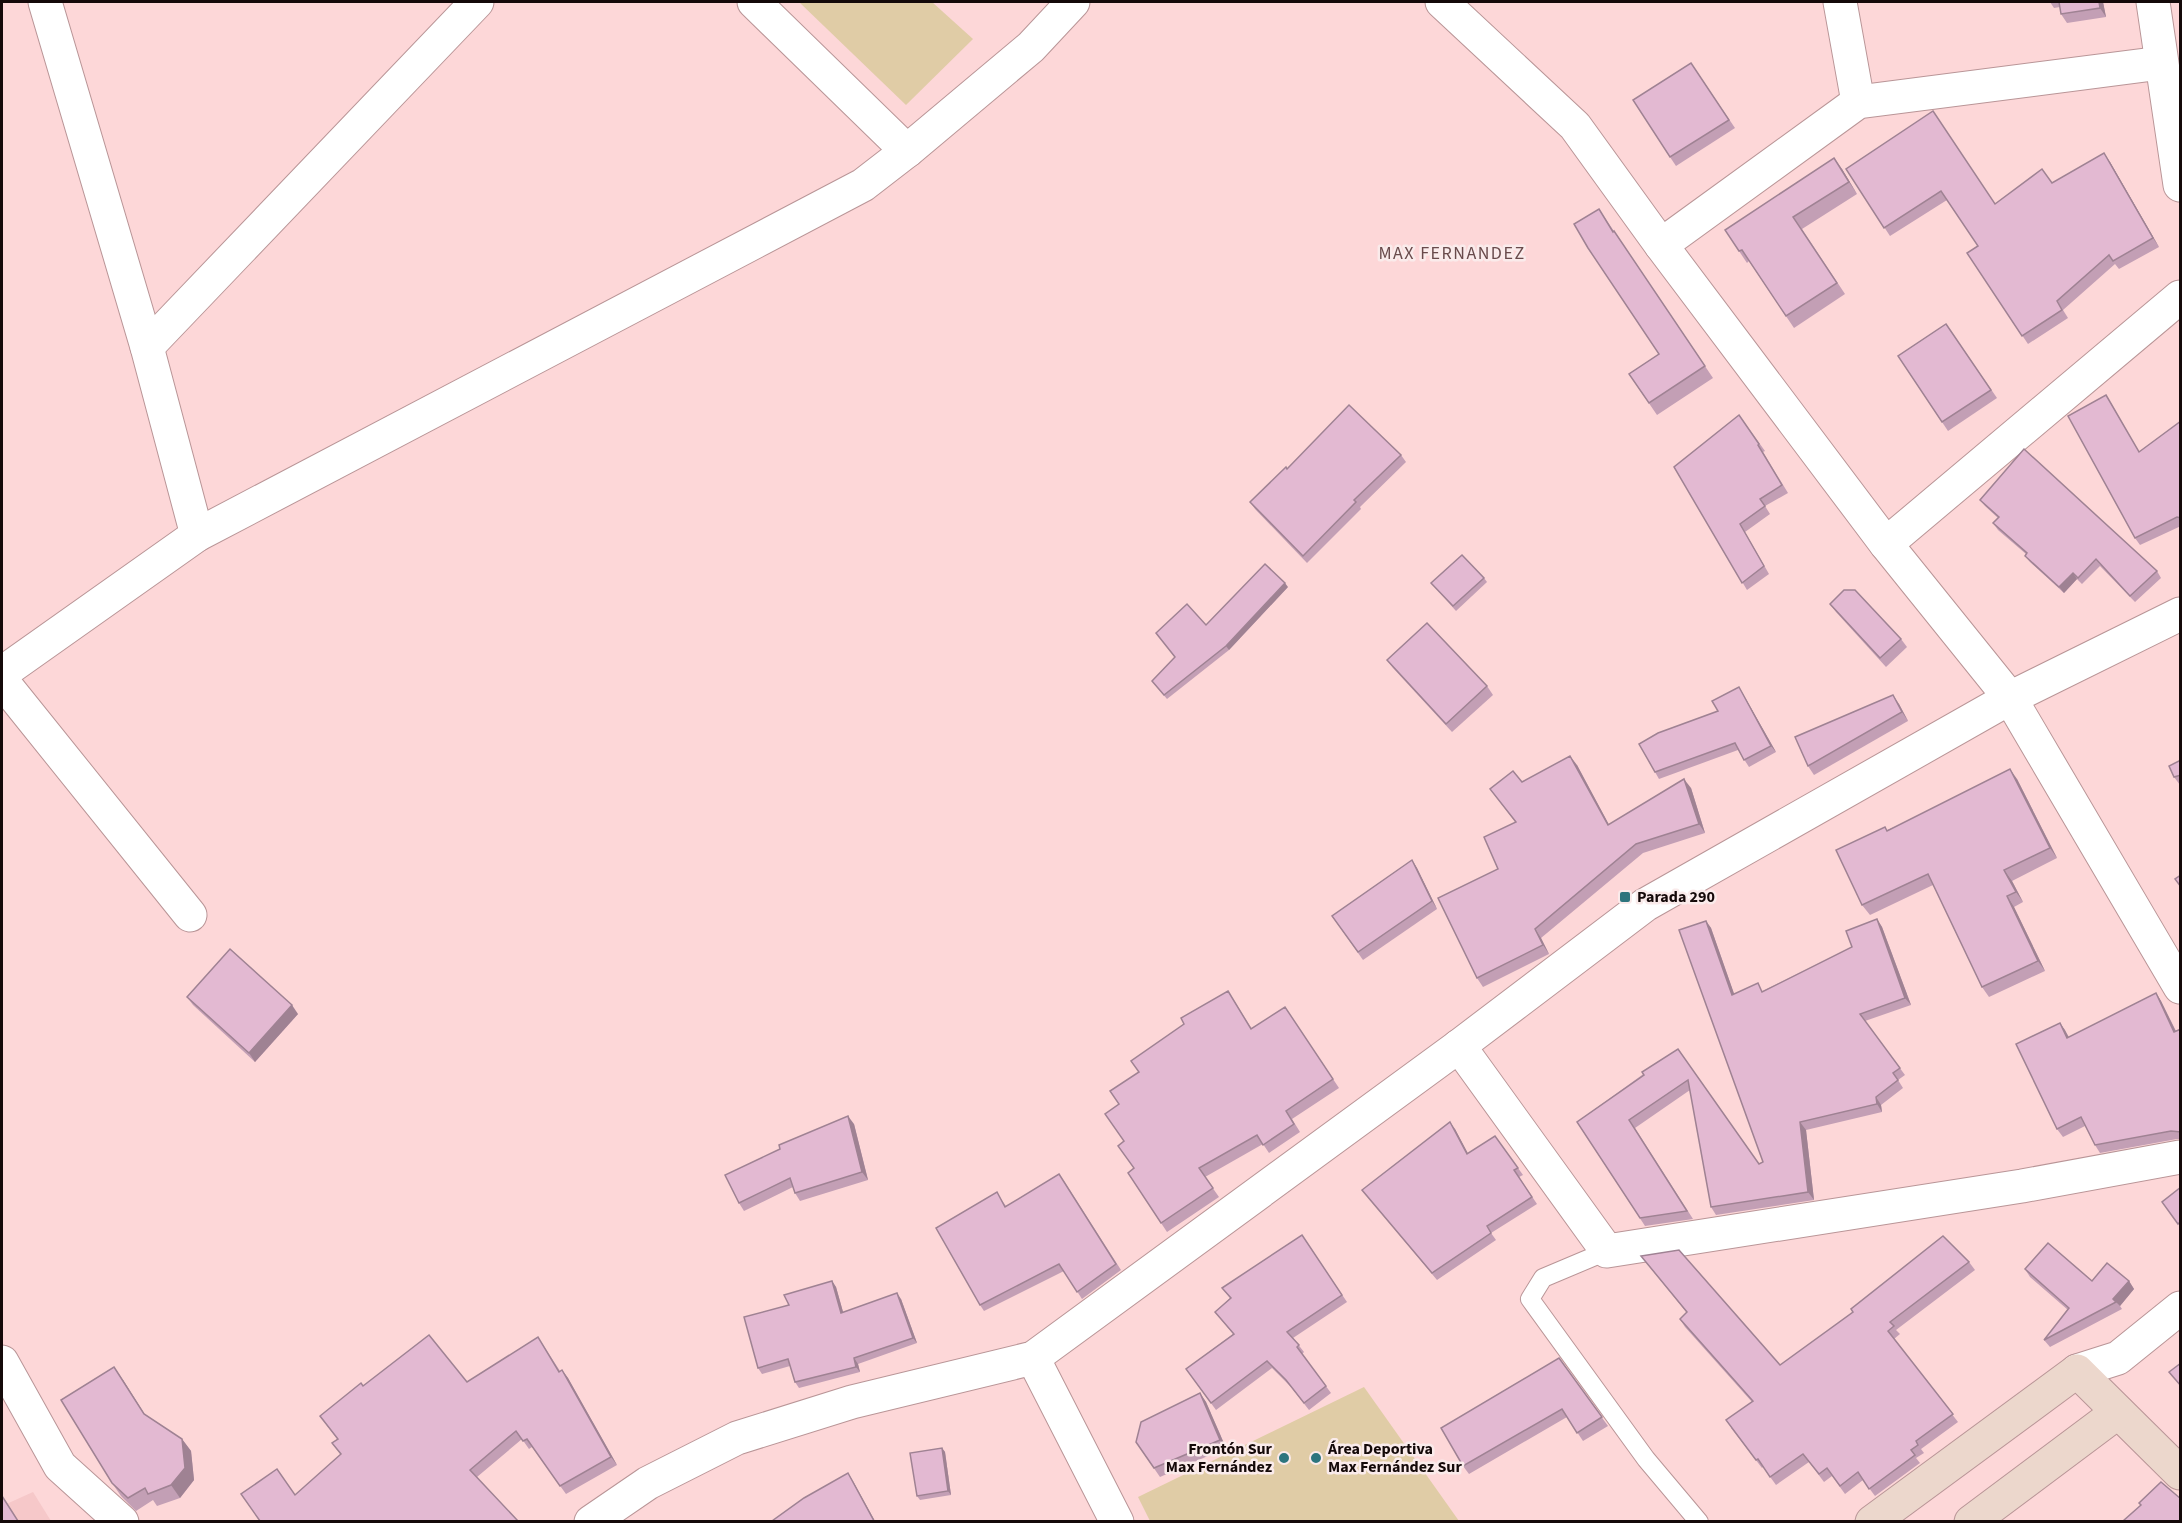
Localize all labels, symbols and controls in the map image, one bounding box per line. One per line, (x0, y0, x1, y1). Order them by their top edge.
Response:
district label: MAX FERNANDEZ (1378, 241, 1526, 266)
place label: Parada 290 (1637, 886, 1715, 908)
marker: Parada 290 (1618, 890, 1632, 904)
place label: Frontón Sur Max Fernández (1166, 1438, 1273, 1478)
place label: Área Deportiva Max Fernández Sur (1327, 1438, 1462, 1478)
marker: Frontón Sur Max Fernández (1277, 1451, 1291, 1465)
marker: Área Deportiva Max Fernández Sur (1309, 1451, 1323, 1465)

